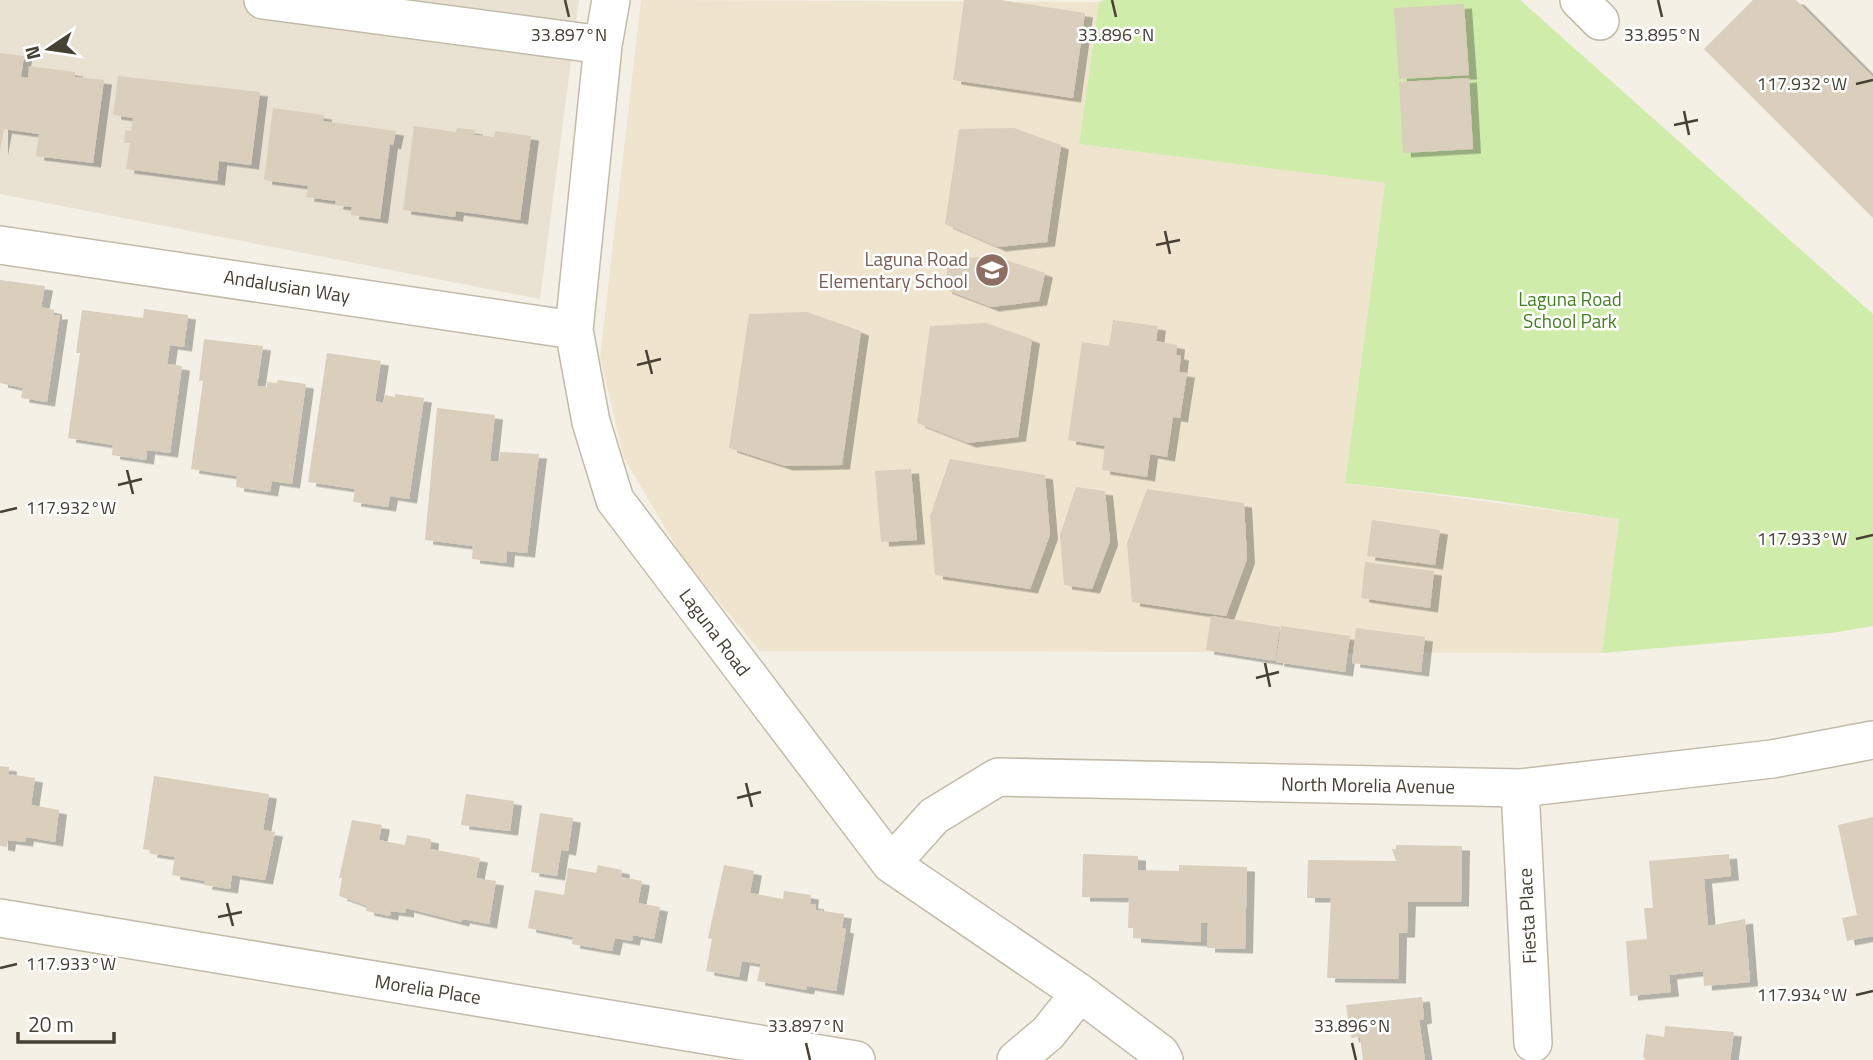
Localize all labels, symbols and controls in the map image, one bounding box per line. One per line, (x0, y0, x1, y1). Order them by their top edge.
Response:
north arrow (14, 14, 84, 84)
text: 33.897°N (531, 21, 607, 48)
text: 33.896°N (1078, 21, 1154, 48)
text: 33.895°N (1624, 21, 1700, 48)
text: N (16, 43, 48, 63)
text: 117.932°W (1757, 70, 1847, 97)
place label: Laguna Road Elementary School (819, 244, 968, 295)
school or university icon: Laguna Road Elementary School (973, 251, 1011, 289)
street label: Andalusian Way (222, 261, 352, 310)
park label: Laguna Road School Park (1518, 284, 1622, 335)
text: 117.932°W (26, 494, 116, 521)
text: 117.933°W (1757, 525, 1847, 552)
street label: Laguna Road (673, 582, 758, 682)
street label: North Morelia Avenue (1281, 768, 1455, 801)
street label: Fiesta Place (1510, 867, 1543, 965)
text: 117.933°W (26, 950, 116, 977)
street label: Morelia Place (373, 966, 483, 1011)
text: 117.934°W (1757, 981, 1847, 1008)
scale bar (18, 1000, 114, 1044)
text: 20 m (28, 1008, 74, 1040)
text: 33.897°N (768, 1012, 844, 1039)
text: 33.896°N (1314, 1012, 1390, 1039)

